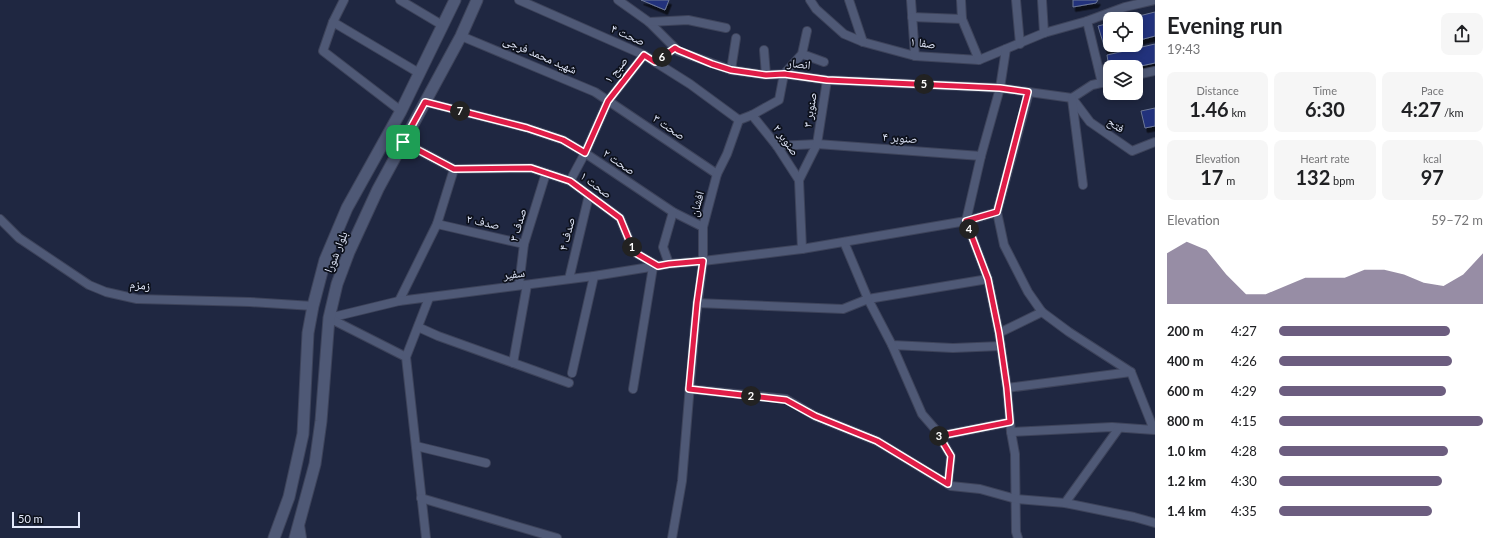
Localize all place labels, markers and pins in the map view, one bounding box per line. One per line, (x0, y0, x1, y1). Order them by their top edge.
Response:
pin: 6 (652, 47, 672, 67)
pin: 5 (914, 74, 934, 94)
pin: 7 (450, 101, 470, 121)
pin (386, 125, 420, 159)
pin: 4 (959, 219, 979, 239)
pin: 1 (622, 237, 642, 257)
pin: 2 (741, 386, 761, 406)
pin: 3 (929, 426, 949, 446)

